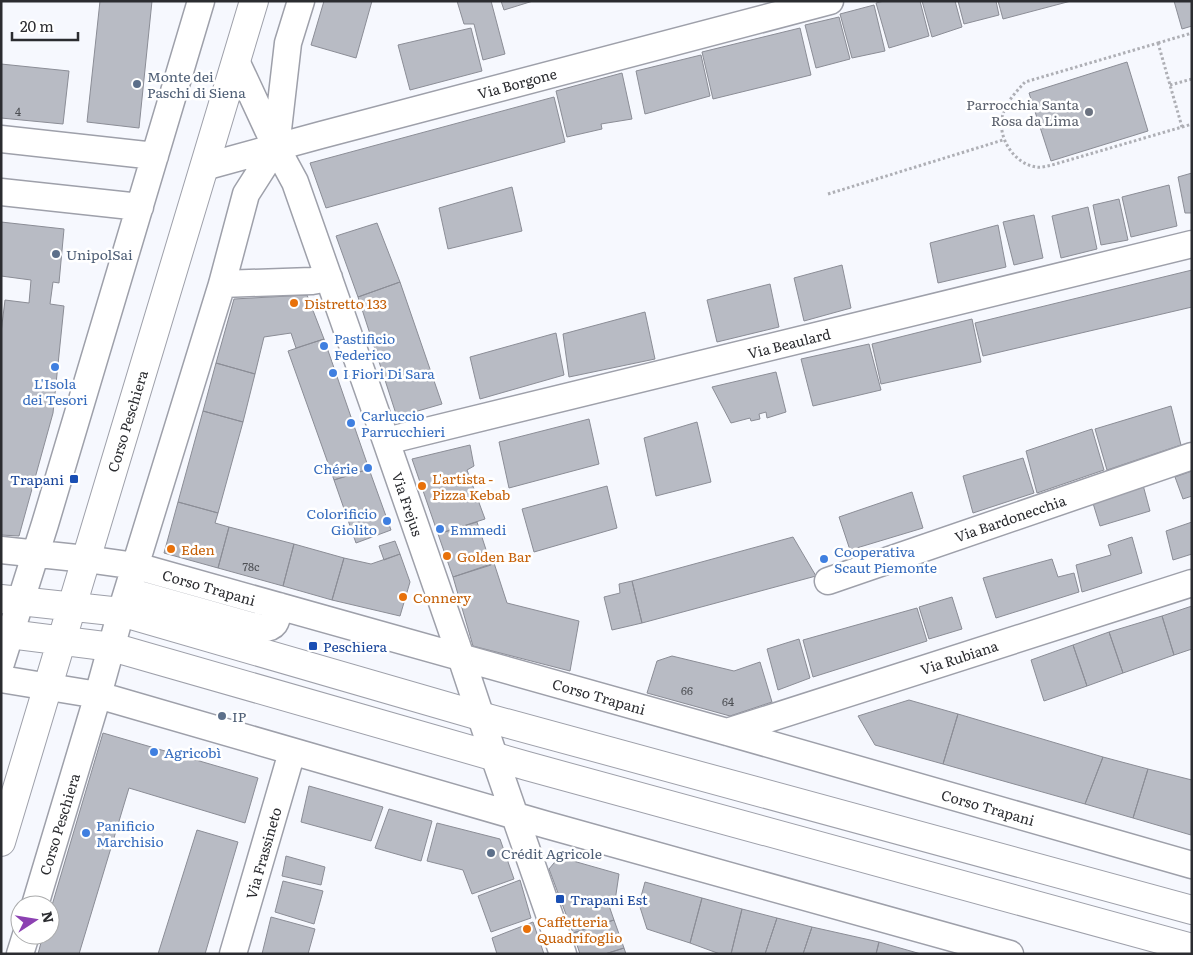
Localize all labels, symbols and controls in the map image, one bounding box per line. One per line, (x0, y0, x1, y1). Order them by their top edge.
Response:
scale bar (12, 10, 79, 42)
text: 20 m (20, 14, 54, 37)
street label: Via Borgone (475, 63, 559, 103)
place label: Monte dei Paschi di Siena (147, 66, 246, 102)
marker: Monte dei Paschi di Siena (131, 78, 143, 90)
place label: Parrocchia Santa Rosa da Lima (966, 94, 1079, 130)
house number: 4 (15, 103, 21, 119)
marker: Parrocchia Santa Rosa da Lima (1083, 106, 1095, 118)
place label: UnipolSai (66, 244, 133, 264)
marker: UnipolSai (50, 248, 62, 260)
place label: Distretto 133 (304, 293, 387, 313)
marker: Distretto 133 (288, 297, 300, 309)
street label: Via Beaulard (745, 323, 833, 363)
place label: Pastificio Federico (334, 328, 395, 364)
marker: Pastificio Federico (318, 340, 330, 352)
marker: L'Isola dei Tesori (49, 361, 61, 373)
place label: I Fiori Di Sara (343, 363, 435, 383)
street label: Corso Peschiera (102, 367, 152, 474)
marker: I Fiori Di Sara (327, 367, 339, 379)
place label: L'Isola dei Tesori (22, 373, 88, 409)
place label: Carluccio Parrucchieri (361, 405, 445, 441)
marker: Carluccio Parrucchieri (345, 417, 357, 429)
place label: Chérie (313, 458, 358, 478)
marker: Chérie (362, 462, 374, 474)
place label: L'artista - Pizza Kebab (432, 468, 510, 504)
place label: Trapani (10, 469, 64, 489)
street label: Via Frejus (388, 469, 428, 539)
marker: Trapani (68, 473, 80, 485)
marker: L'artista - Pizza Kebab (416, 480, 428, 492)
street label: Via Bardonecchia (952, 489, 1069, 546)
place label: Colorificio Giolito (306, 503, 377, 539)
marker: Colorificio Giolito (381, 515, 393, 527)
place label: Emmedi (450, 519, 507, 539)
marker: Emmedi (434, 523, 446, 535)
place label: Eden (181, 539, 215, 559)
place label: Cooperativa Scaut Piemonte (834, 541, 937, 577)
marker: Eden (165, 543, 177, 555)
place label: Golden Bar (457, 546, 531, 566)
marker: Golden Bar (441, 550, 453, 562)
marker: Cooperativa Scaut Piemonte (818, 553, 830, 565)
house number: 78c (242, 558, 260, 574)
street label: Corso Trapani (160, 564, 258, 610)
place label: Connery (413, 587, 472, 607)
marker: Connery (397, 591, 409, 603)
street label: Via Rubiana (918, 635, 1001, 679)
place label: Peschiera (323, 636, 387, 656)
marker: Peschiera (307, 640, 319, 652)
street label: Corso Trapani (550, 673, 648, 719)
house number: 66 (681, 682, 693, 698)
house number: 64 (722, 693, 734, 709)
place label: IP (232, 706, 247, 726)
marker: IP (216, 710, 228, 722)
place label: Agricobì (164, 742, 222, 762)
marker: Agricobì (148, 746, 160, 758)
street label: Corso Peschiera (34, 770, 84, 877)
street label: Corso Trapani (939, 784, 1037, 830)
street label: Via Frassineto (240, 805, 286, 901)
place label: Panificio Marchisio (96, 815, 164, 851)
marker: Panificio Marchisio (80, 827, 92, 839)
place label: Crédit Agricole (501, 843, 602, 863)
marker: Crédit Agricole (485, 847, 497, 859)
place label: Trapani Est (570, 889, 648, 909)
marker: Trapani Est (554, 893, 566, 905)
north arrow (10, 895, 60, 945)
text: N (38, 909, 60, 925)
place label: Caffetteria Quadrifoglio (537, 911, 622, 947)
marker: Caffetteria Quadrifoglio (521, 923, 533, 935)

